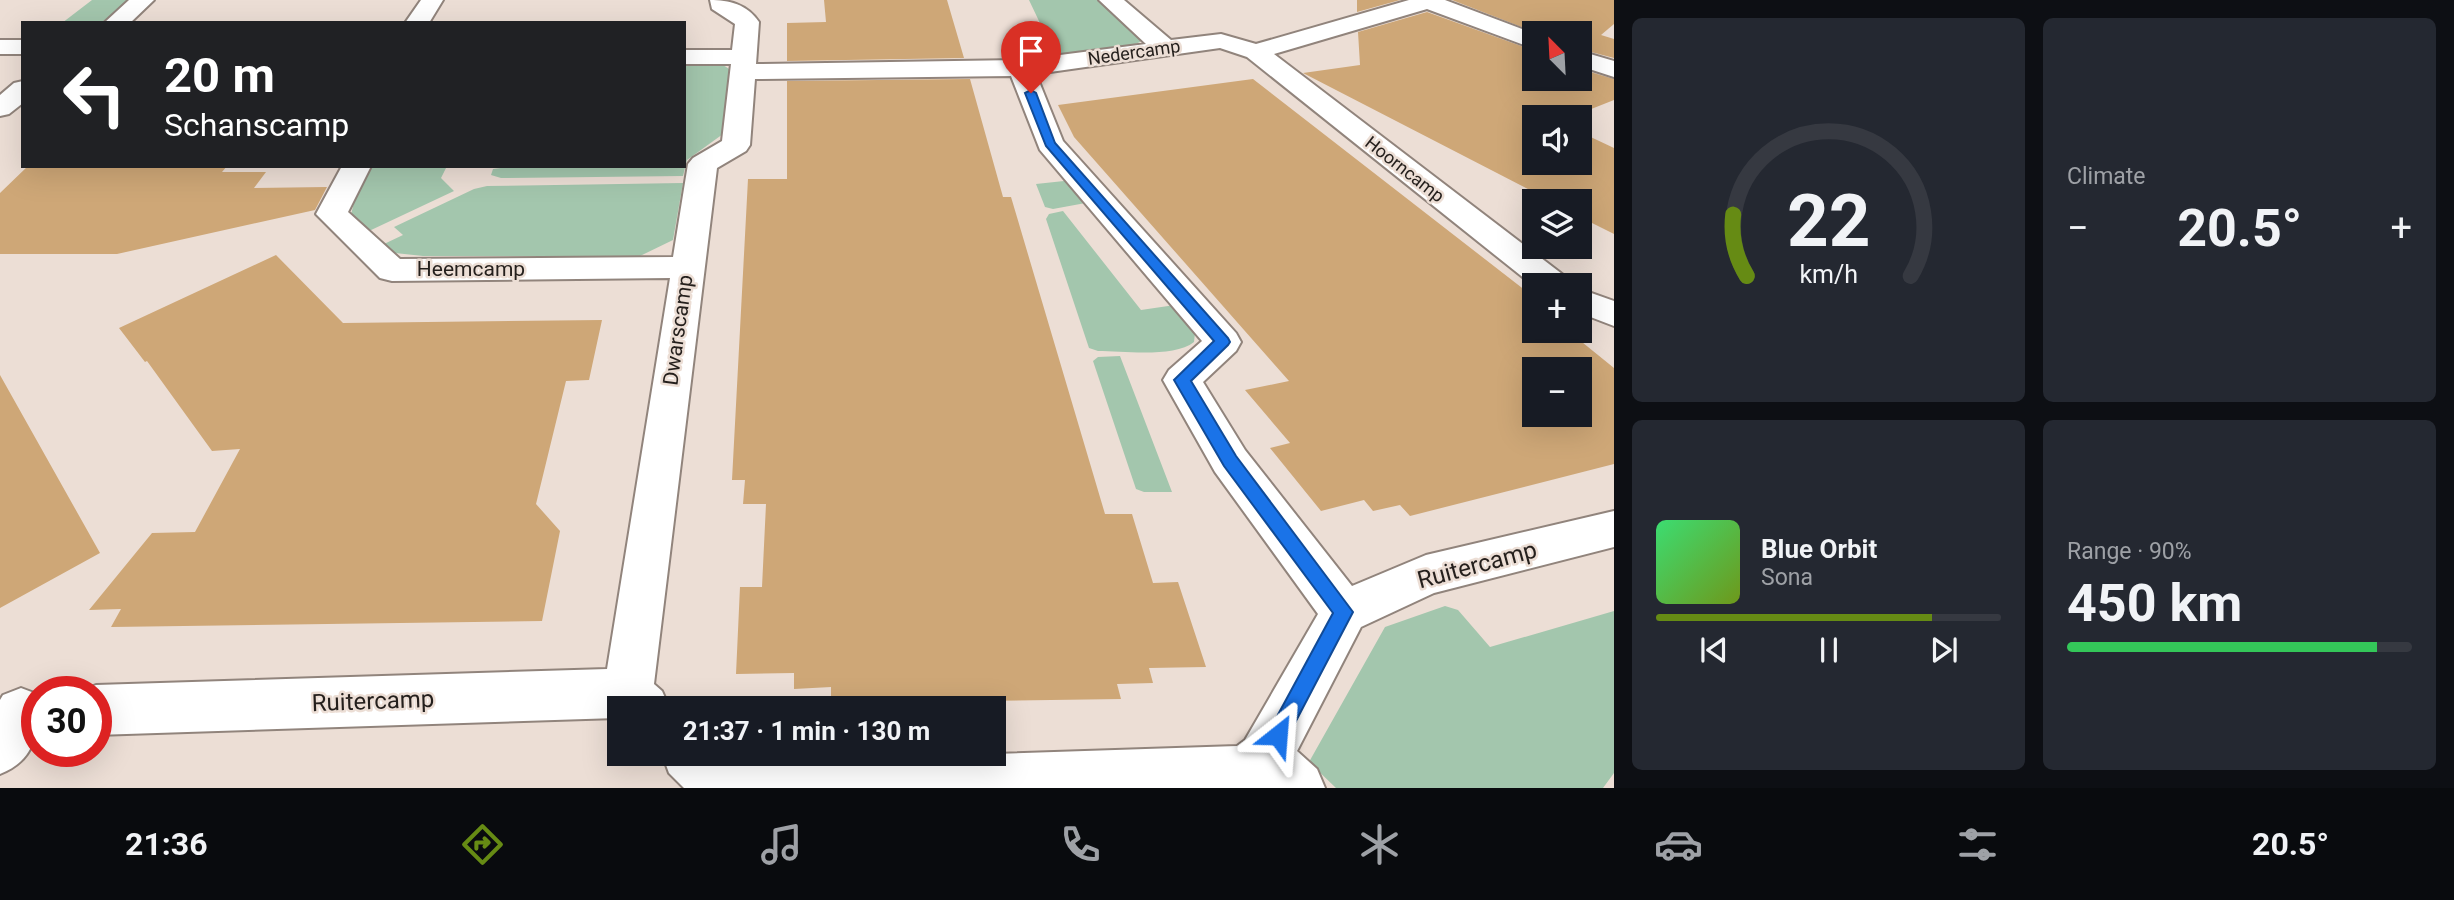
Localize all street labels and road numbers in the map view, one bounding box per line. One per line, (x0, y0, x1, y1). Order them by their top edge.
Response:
street label: Nedercamp (1086, 35, 1182, 69)
street label: Hoorncamp (1361, 132, 1449, 206)
street label: Heemcamp (417, 257, 525, 281)
street label: Dwarscamp (658, 273, 698, 387)
street label: Ruitercamp (1414, 536, 1540, 594)
street label: Ruitercamp (311, 685, 435, 717)

